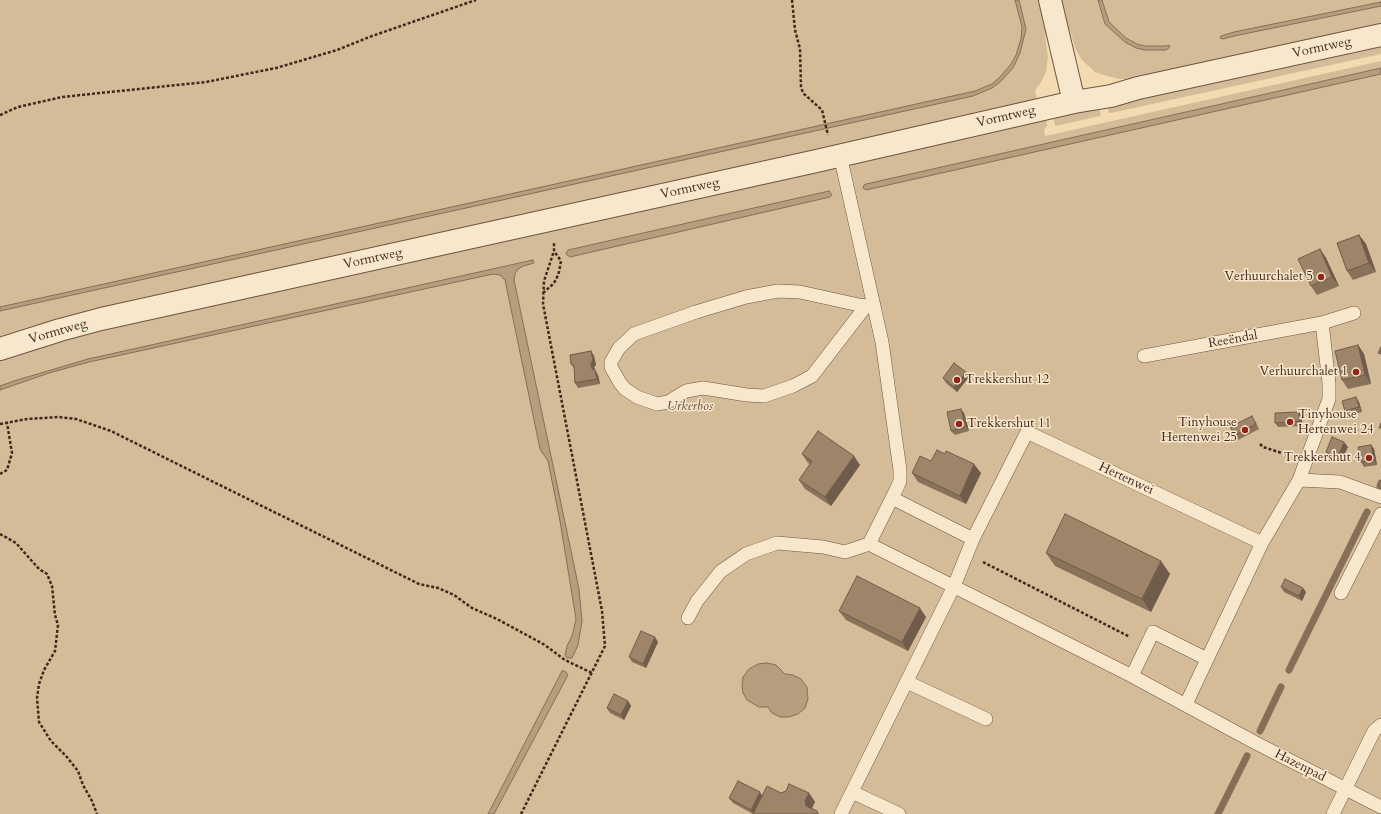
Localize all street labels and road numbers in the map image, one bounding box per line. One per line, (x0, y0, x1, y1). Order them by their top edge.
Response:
street label: Vormtweg (1291, 34, 1353, 62)
street label: Vormtweg (975, 103, 1037, 131)
street label: Vormtweg (659, 175, 721, 203)
street label: Vormtweg (342, 245, 404, 273)
street label: Vormtweg (27, 316, 89, 348)
street label: Reeëndal (1207, 328, 1259, 352)
street label: Hertenwei (1096, 459, 1156, 499)
street label: Hazenpad (1272, 747, 1328, 785)

